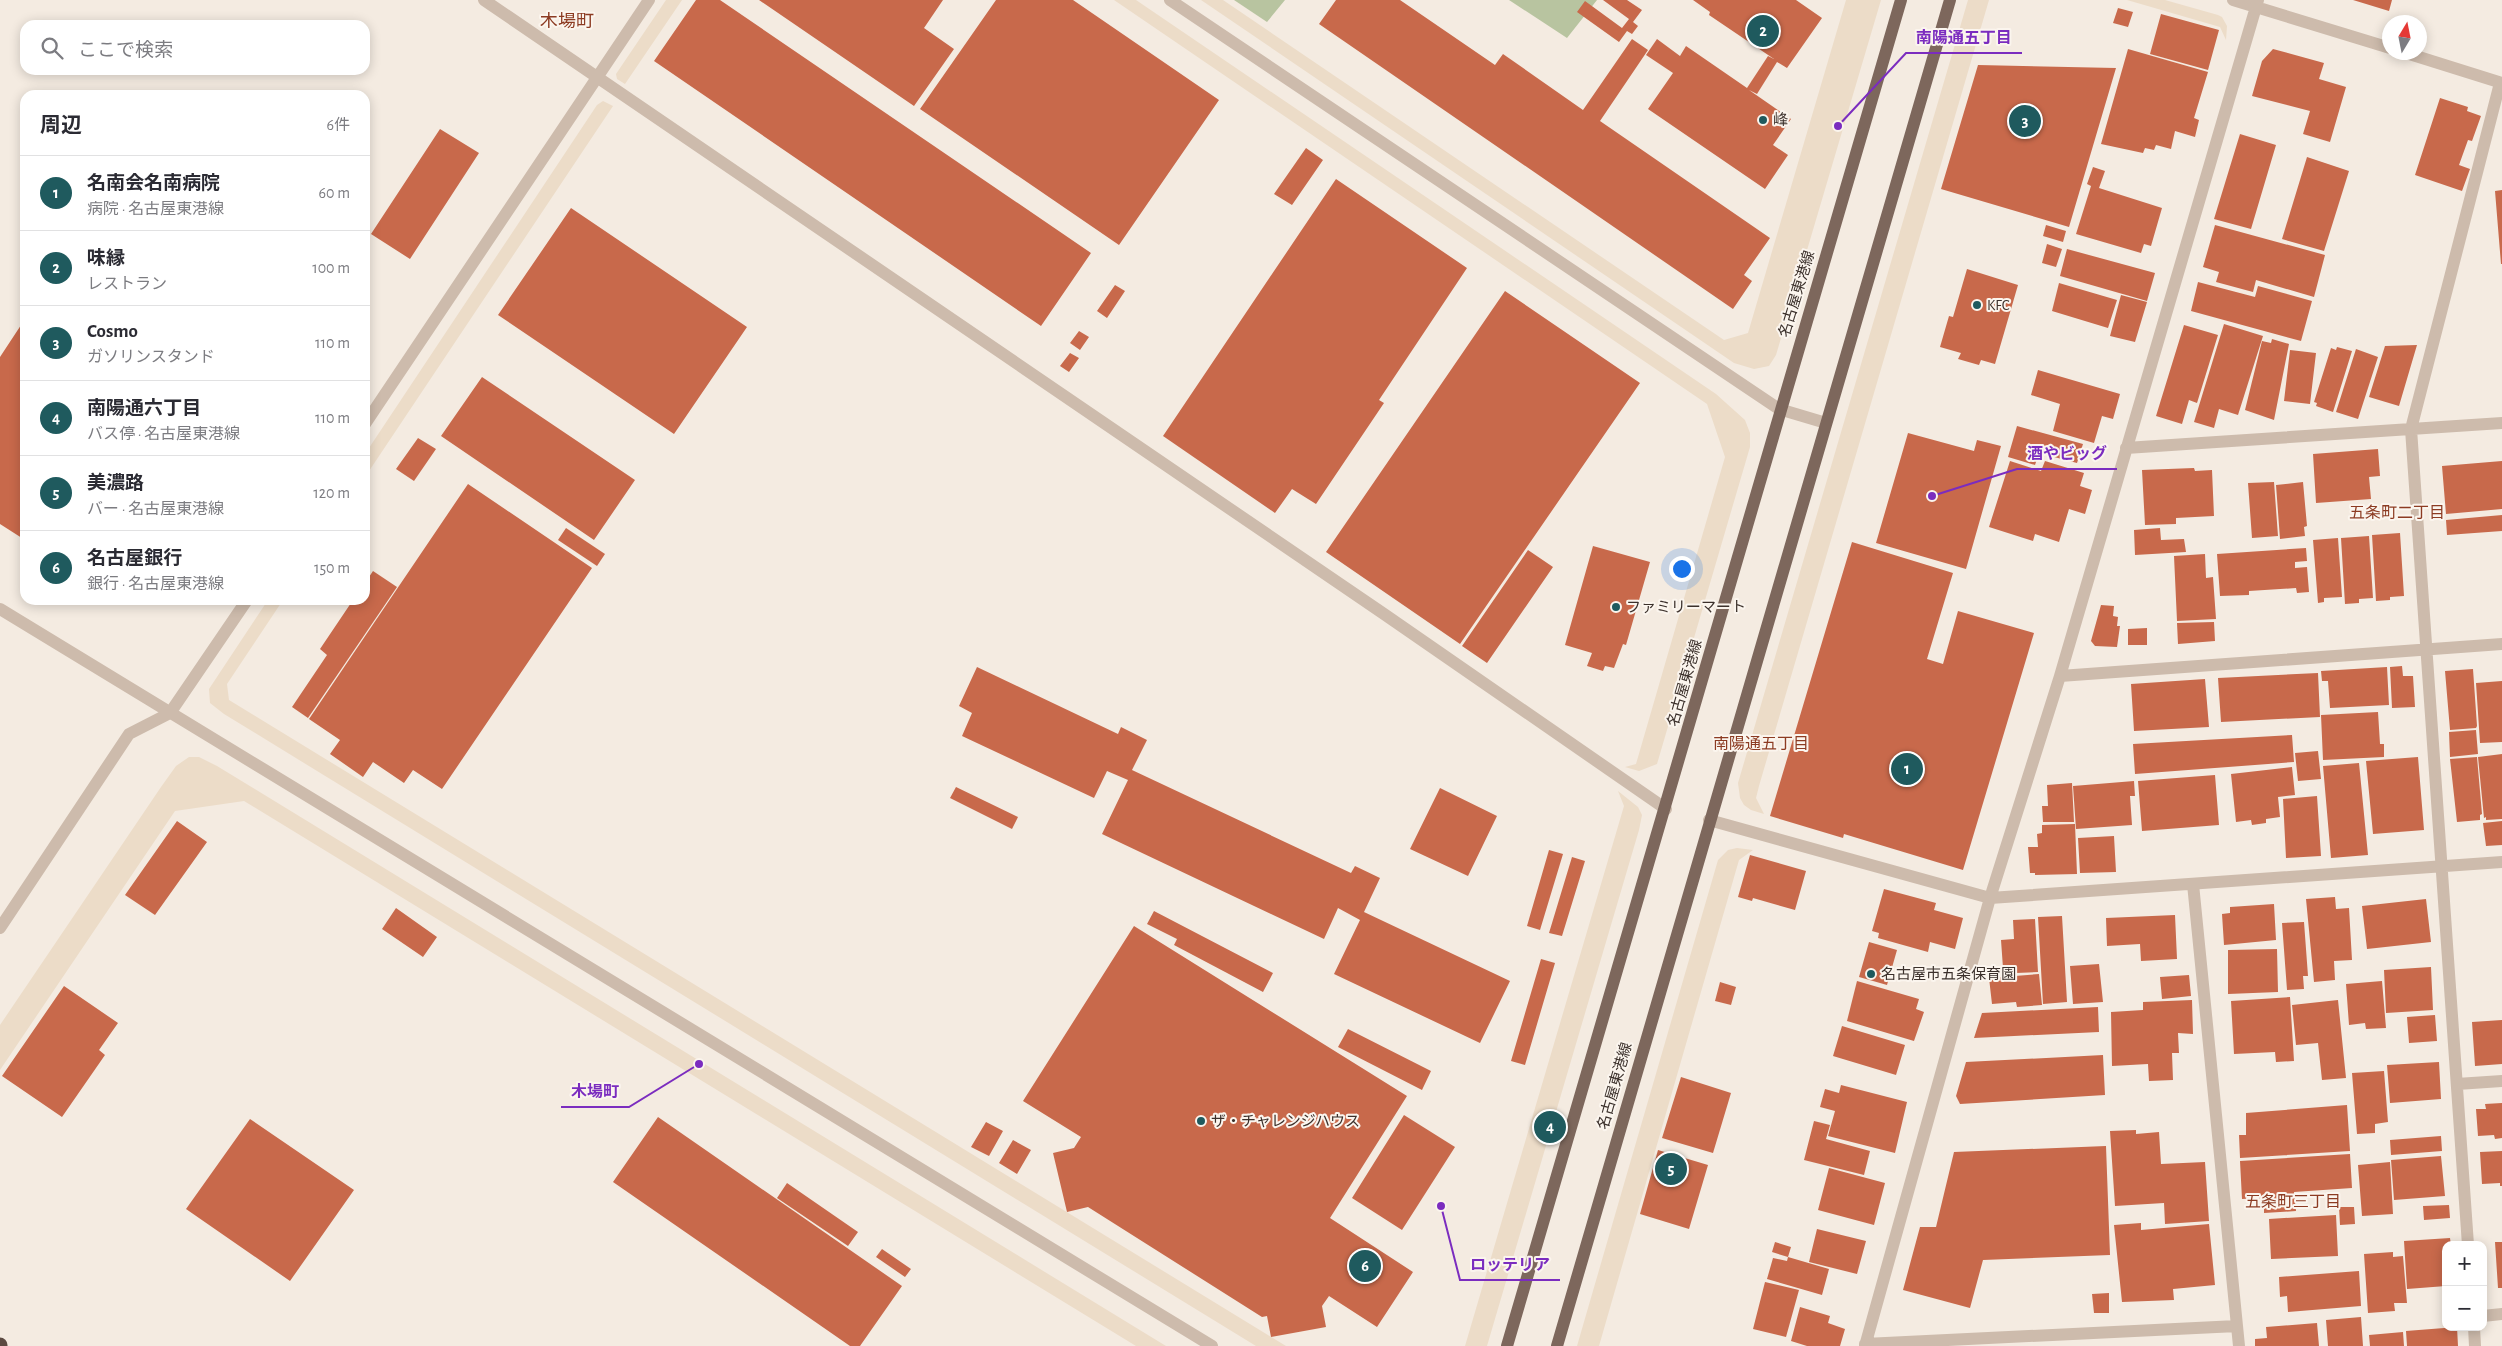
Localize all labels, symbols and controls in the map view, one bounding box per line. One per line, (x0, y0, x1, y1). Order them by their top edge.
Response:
district label: 木場町 (540, 12, 594, 31)
pin: 2 (1747, 12, 1779, 50)
north arrow (2382, 15, 2427, 60)
search box (20, 20, 370, 75)
callout: 南陽通五丁目 (1906, 22, 2022, 53)
text: 南陽通五丁目 (1916, 29, 2012, 46)
icon: search (38, 34, 66, 62)
text: ここで検索 (78, 41, 173, 60)
pin: 3 (2009, 102, 2041, 140)
place label: 峰 (1773, 111, 1788, 128)
marker: 峰 (1757, 114, 1769, 126)
text: 周辺 (40, 115, 82, 136)
text: 6件 (326, 117, 350, 133)
text: 名南会名南病院 (87, 174, 220, 193)
text: 1 (53, 185, 59, 201)
text: 60 m (319, 185, 350, 201)
text: 病院 · 名古屋東港線 (87, 201, 224, 217)
street label: 名古屋東港線 (1776, 248, 1817, 339)
text: 味縁 (87, 249, 125, 268)
text: 2 (52, 260, 60, 276)
text: 100 m (312, 260, 350, 276)
text: レストラン (87, 276, 167, 292)
place label: KFC (1987, 298, 2010, 313)
marker: KFC (1971, 299, 1983, 311)
text: Cosmo (87, 322, 138, 341)
text: 3 (53, 335, 59, 351)
text: 110 m (315, 335, 350, 351)
text: ガソリンスタンド (87, 349, 215, 365)
text: 南陽通六丁目 (87, 399, 201, 418)
text: 4 (52, 410, 60, 426)
text: 110 m (315, 410, 350, 426)
text: バス停 · 名古屋東港線 (87, 426, 240, 442)
callout: 酒やビッグ (2017, 438, 2117, 469)
text: 酒やビッグ (2027, 444, 2107, 462)
text: 美濃路 (87, 474, 144, 493)
text: 5 (53, 485, 59, 501)
text: 120 m (313, 485, 350, 501)
text: バー · 名古屋東港線 (87, 501, 224, 517)
district label: 五条町二丁目 (2349, 504, 2445, 521)
text: 名古屋銀行 (87, 549, 182, 568)
your location (1669, 556, 1695, 582)
text: 6 (52, 560, 60, 576)
text: 150 m (314, 560, 350, 576)
text: 銀行 · 名古屋東港線 (87, 576, 224, 592)
place label: ファミリーマート (1626, 600, 1746, 615)
marker: ファミリーマート (1610, 601, 1622, 613)
street label: 名古屋東港線 (1664, 637, 1705, 728)
district label: 南陽通五丁目 (1713, 735, 1809, 752)
pin: 1 (1891, 750, 1923, 788)
place label: 名古屋市五条保育園 (1881, 966, 2016, 982)
marker: 名古屋市五条保育園 (1865, 968, 1877, 980)
street label: 名古屋東港線 (1594, 1040, 1635, 1131)
callout: 木場町 (561, 1076, 629, 1107)
text: 木場町 (571, 1083, 619, 1100)
pin: 4 (1534, 1108, 1566, 1146)
place label: ザ・チャレンジハウス (1211, 1114, 1360, 1129)
marker: ザ・チャレンジハウス (1195, 1115, 1207, 1127)
pin: 5 (1655, 1150, 1687, 1188)
district label: 五条町三丁目 (2245, 1193, 2341, 1210)
map controls (2442, 1241, 2487, 1331)
button: + (2442, 1241, 2487, 1286)
pin: 6 (1349, 1247, 1381, 1285)
callout: ロッテリア (1460, 1249, 1560, 1280)
text: ロッテリア (1470, 1257, 1550, 1273)
button: − (2442, 1286, 2487, 1331)

